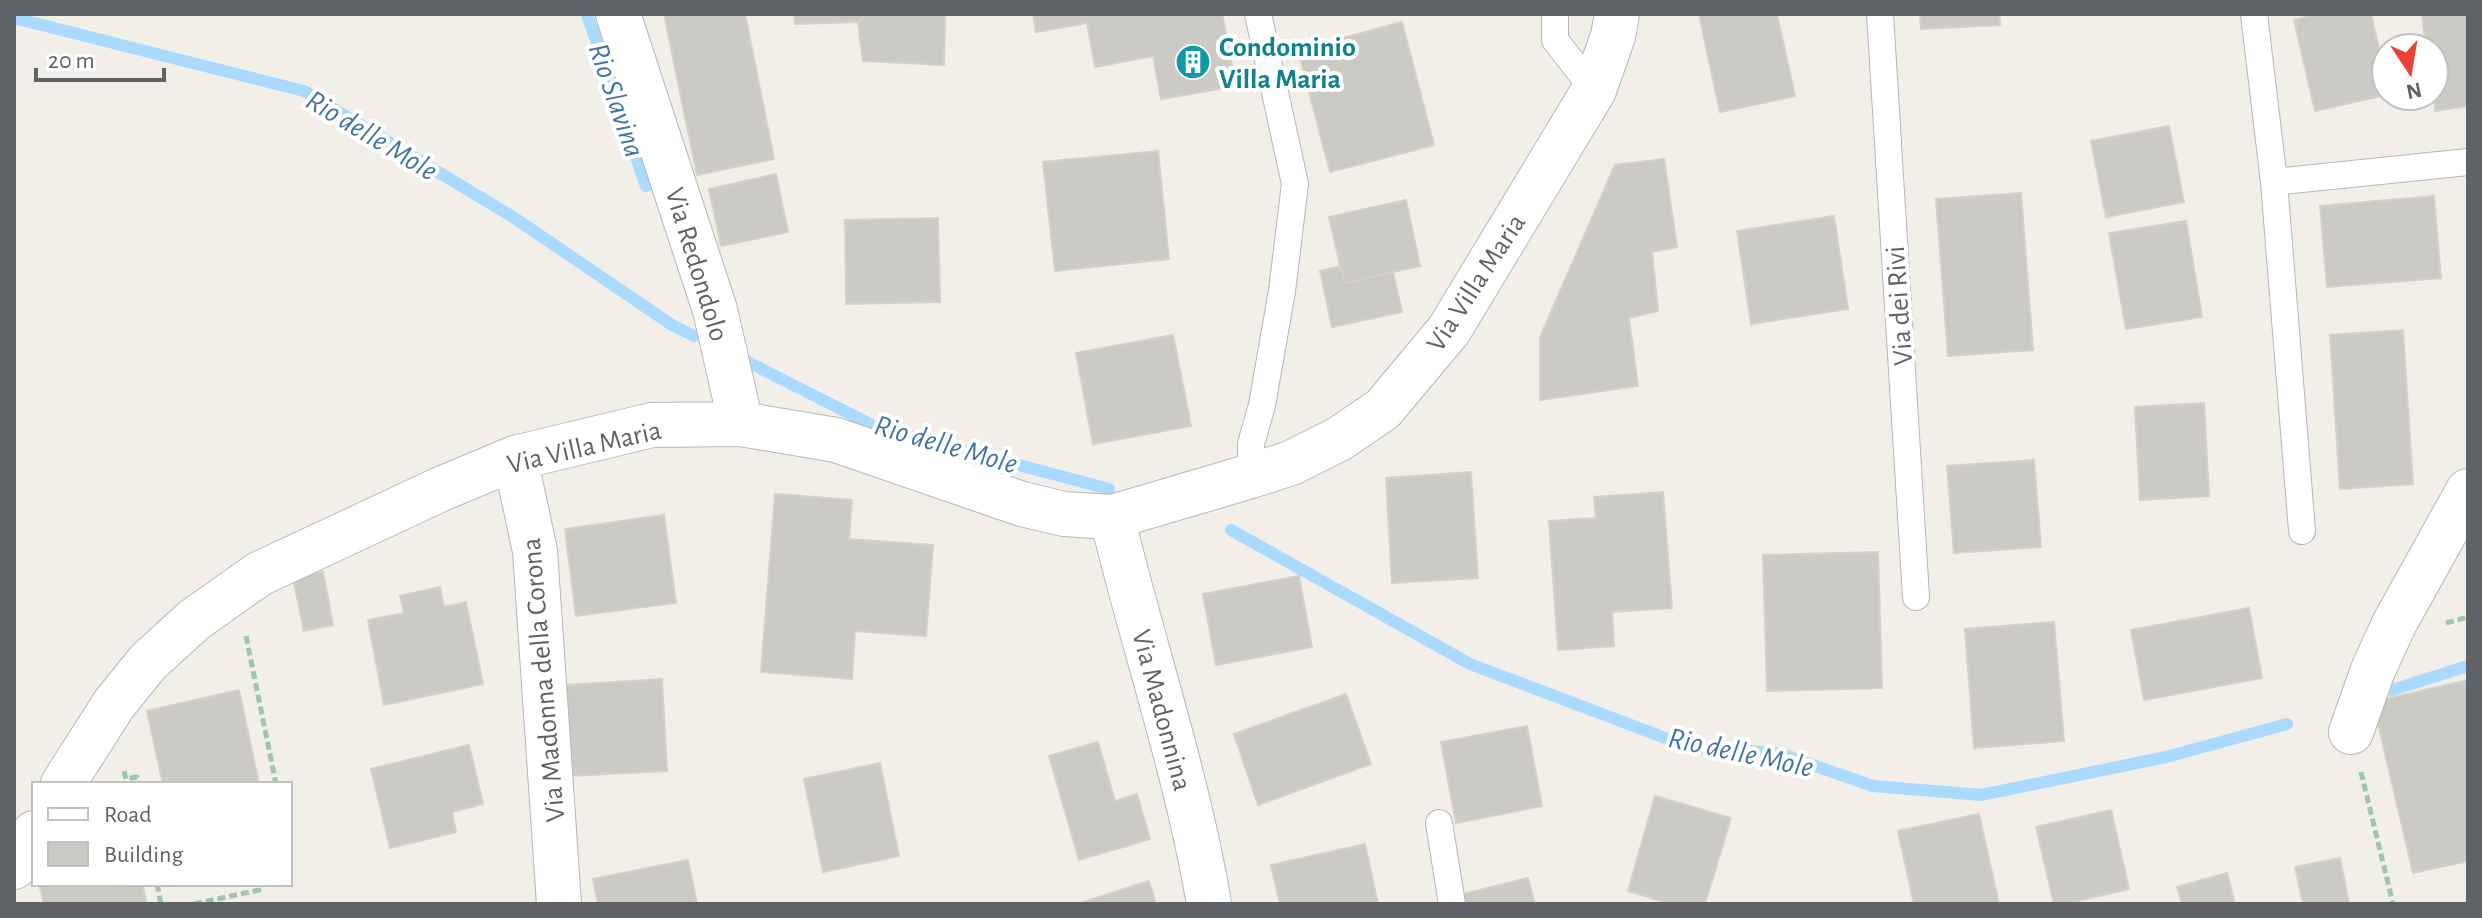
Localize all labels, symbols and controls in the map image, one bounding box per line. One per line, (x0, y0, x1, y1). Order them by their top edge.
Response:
scale bar (36, 32, 164, 82)
north arrow (2370, 32, 2450, 112)
place label: Condominio Villa Maria (1219, 34, 1356, 94)
water label: Rio Slavina (583, 40, 649, 161)
building icon: Condominio Villa Maria (1174, 43, 1212, 81)
text: 20 m (48, 49, 95, 73)
text: N (2404, 78, 2424, 103)
water label: Rio delle Mole (301, 85, 442, 187)
street label: Via Redondolo (659, 185, 733, 345)
street label: Via Villa Maria (1422, 209, 1531, 357)
street label: Via dei Rivi (1882, 245, 1918, 367)
water label: Rio delle Mole (871, 410, 1021, 480)
street label: Via Villa Maria (505, 417, 664, 479)
street label: Via Madonna della Corona (518, 537, 570, 823)
street label: Via Madonnina (1126, 627, 1196, 794)
water label: Rio delle Mole (1666, 723, 1816, 783)
legend (32, 782, 292, 886)
text: Road (104, 803, 152, 827)
text: Building (104, 843, 183, 867)

